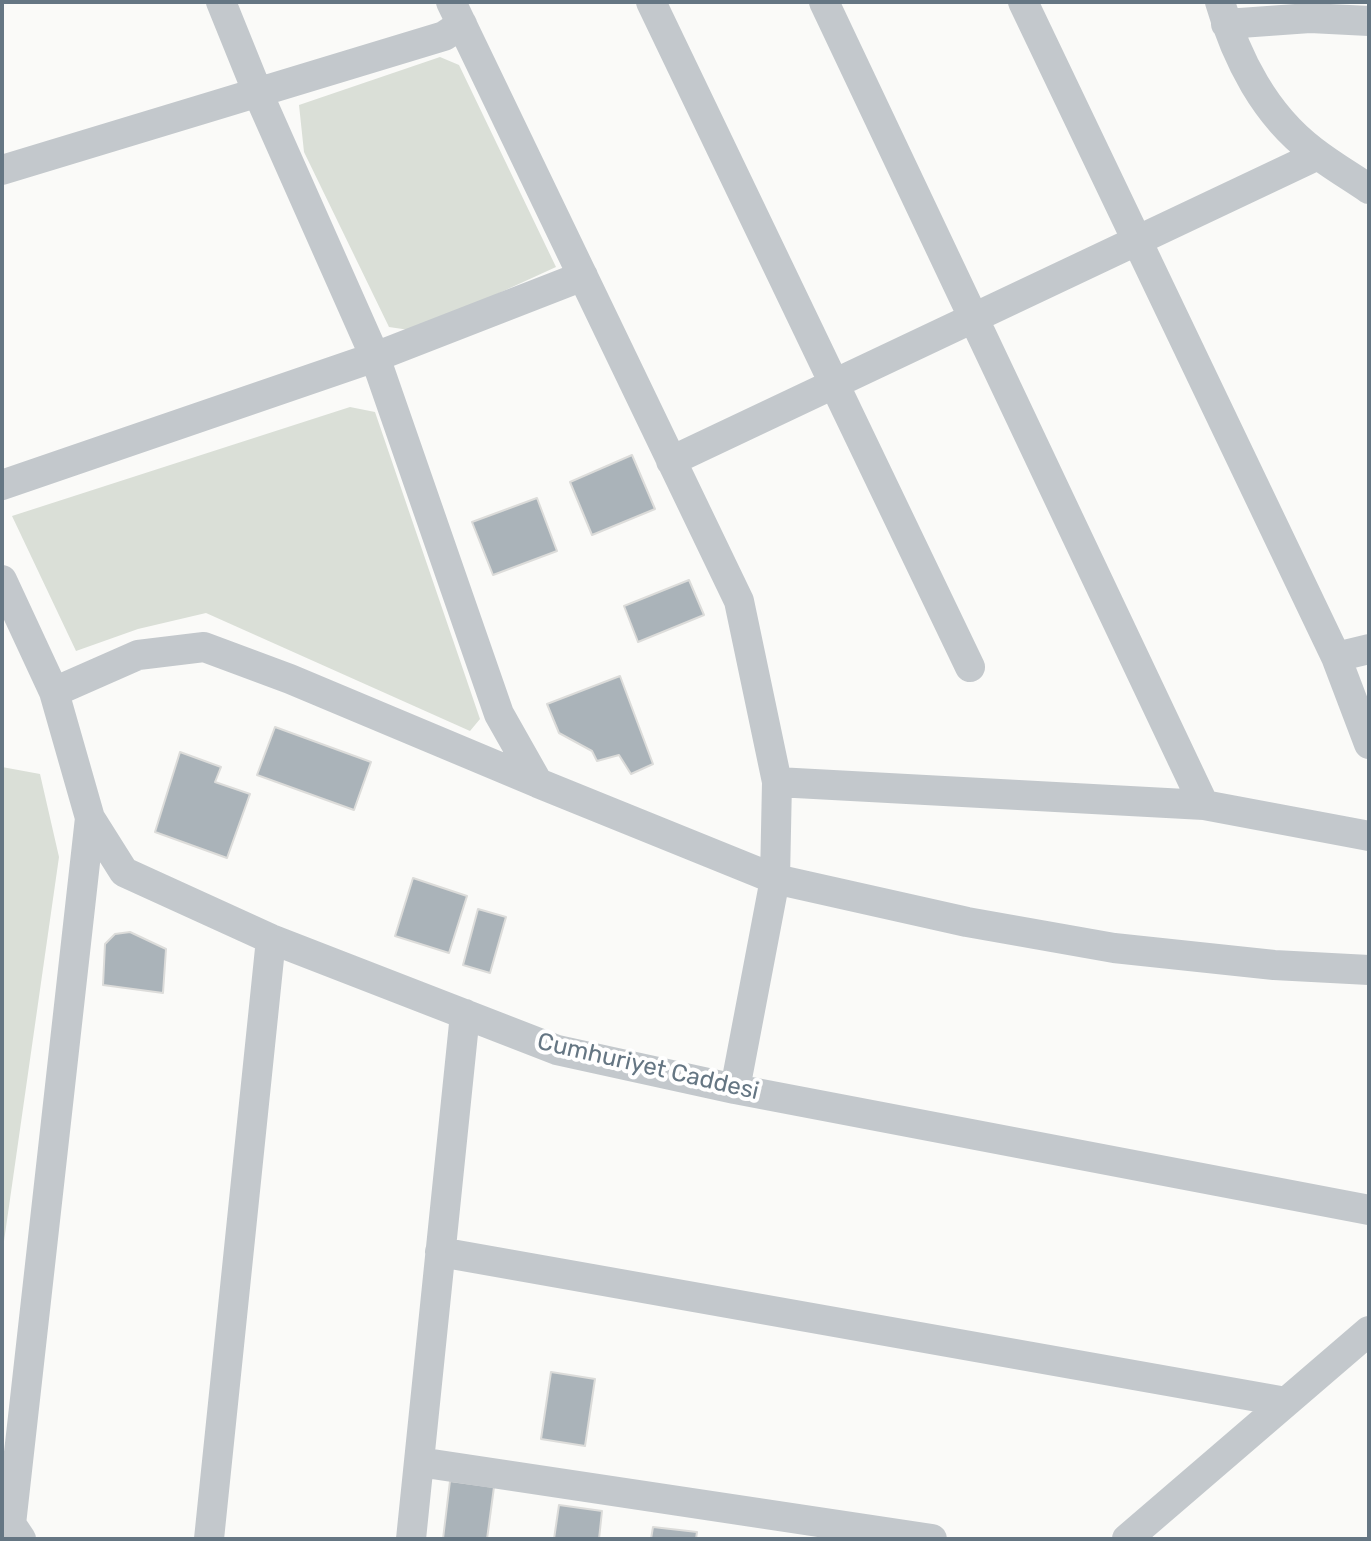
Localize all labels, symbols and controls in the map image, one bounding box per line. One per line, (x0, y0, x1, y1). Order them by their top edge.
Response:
street label: Cumhuriyet Caddesi (534, 1027, 762, 1107)

